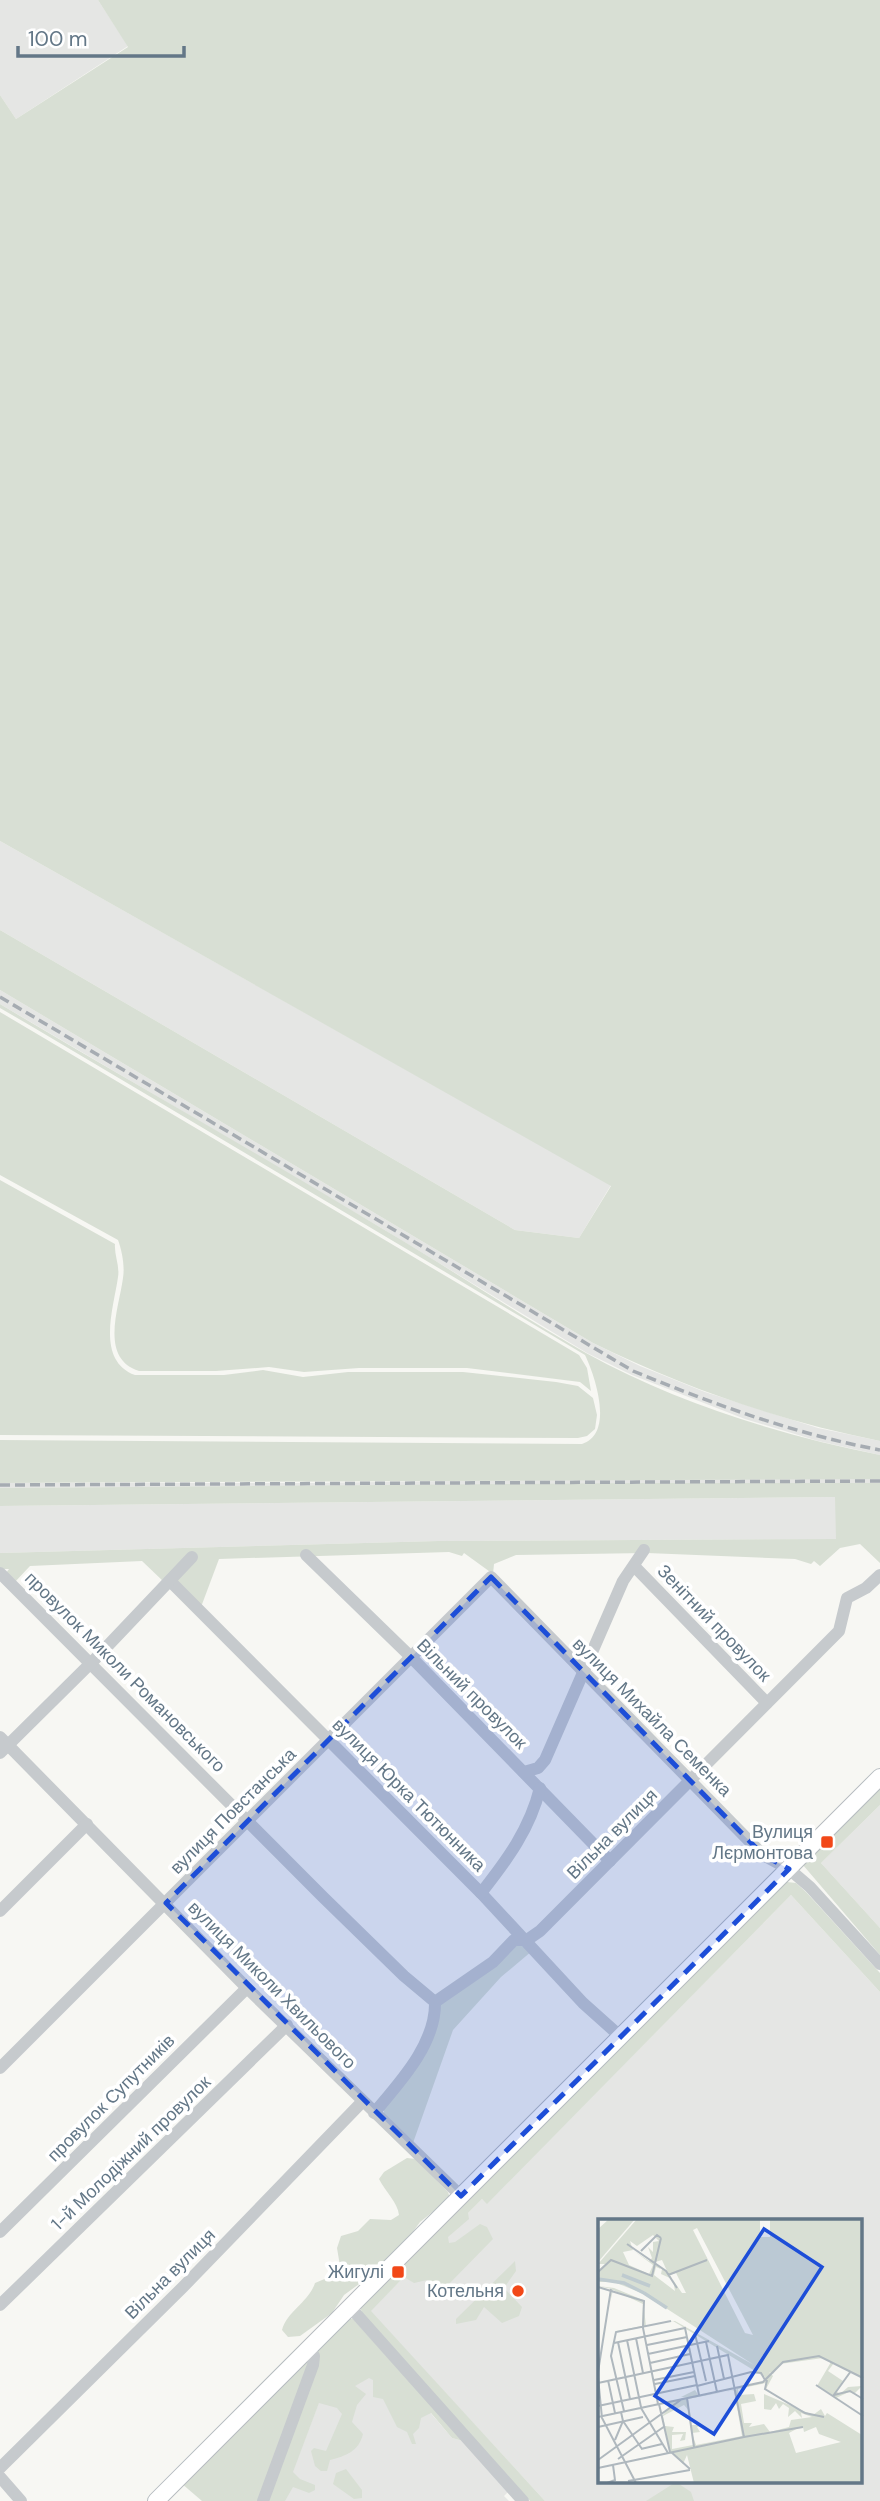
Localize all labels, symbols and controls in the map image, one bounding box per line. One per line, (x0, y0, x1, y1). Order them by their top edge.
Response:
scale bar (18, 14, 184, 58)
text: 100 m (28, 25, 88, 53)
street label: Зенітний провулок (652, 1559, 776, 1687)
street label: провулок Миколи Романовського (19, 1566, 231, 1778)
street label: вулиця Михайла Семенка (567, 1632, 738, 1803)
street label: Вільний провулок (412, 1634, 532, 1754)
street label: вулиця Юрка Тютюнника (327, 1713, 492, 1878)
street label: вулиця Повстанська (165, 1742, 302, 1879)
street label: Вільна вулиця (561, 1783, 663, 1885)
place label: Вулиця Лєрмонтова (712, 1820, 814, 1865)
marker: Вулиця Лєрмонтова (819, 1834, 835, 1850)
street label: вулиця Миколи Хвильового (183, 1896, 361, 2074)
street label: провулок Супутників (42, 2029, 180, 2167)
street label: 1-й Молодіжний провулок (46, 2070, 216, 2236)
inset map (598, 2219, 862, 2484)
street label: Вільна вулиця (119, 2223, 221, 2325)
place label: Жигулі (328, 2260, 384, 2284)
marker: Жигулі (390, 2264, 406, 2280)
place label: Котельня (427, 2279, 504, 2303)
marker: Котельня (510, 2283, 526, 2299)

